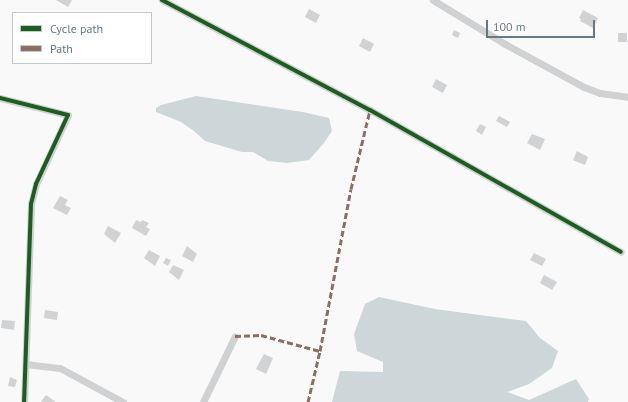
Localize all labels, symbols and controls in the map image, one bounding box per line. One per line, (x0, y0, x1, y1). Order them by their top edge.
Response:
legend (12, 12, 152, 64)
scale bar (488, 12, 597, 38)
text: 100 m (493, 19, 526, 34)
text: Cycle path (50, 21, 103, 36)
text: Path (50, 41, 73, 56)

